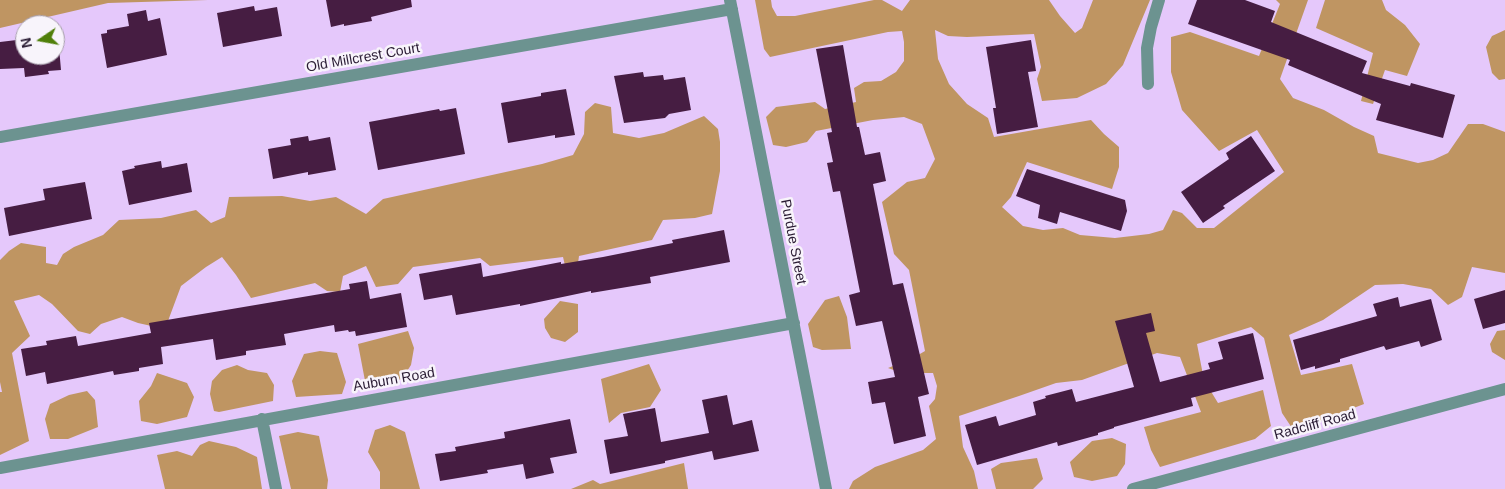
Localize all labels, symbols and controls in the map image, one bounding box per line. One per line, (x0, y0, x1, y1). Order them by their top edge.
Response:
north arrow (15, 15, 65, 65)
text: N (17, 36, 35, 50)
street label: Old Millcrest Court (305, 40, 421, 76)
street label: Purdue Street (777, 198, 809, 286)
street label: Auburn Road (352, 365, 436, 395)
street label: Radcliff Road (1272, 406, 1358, 444)

